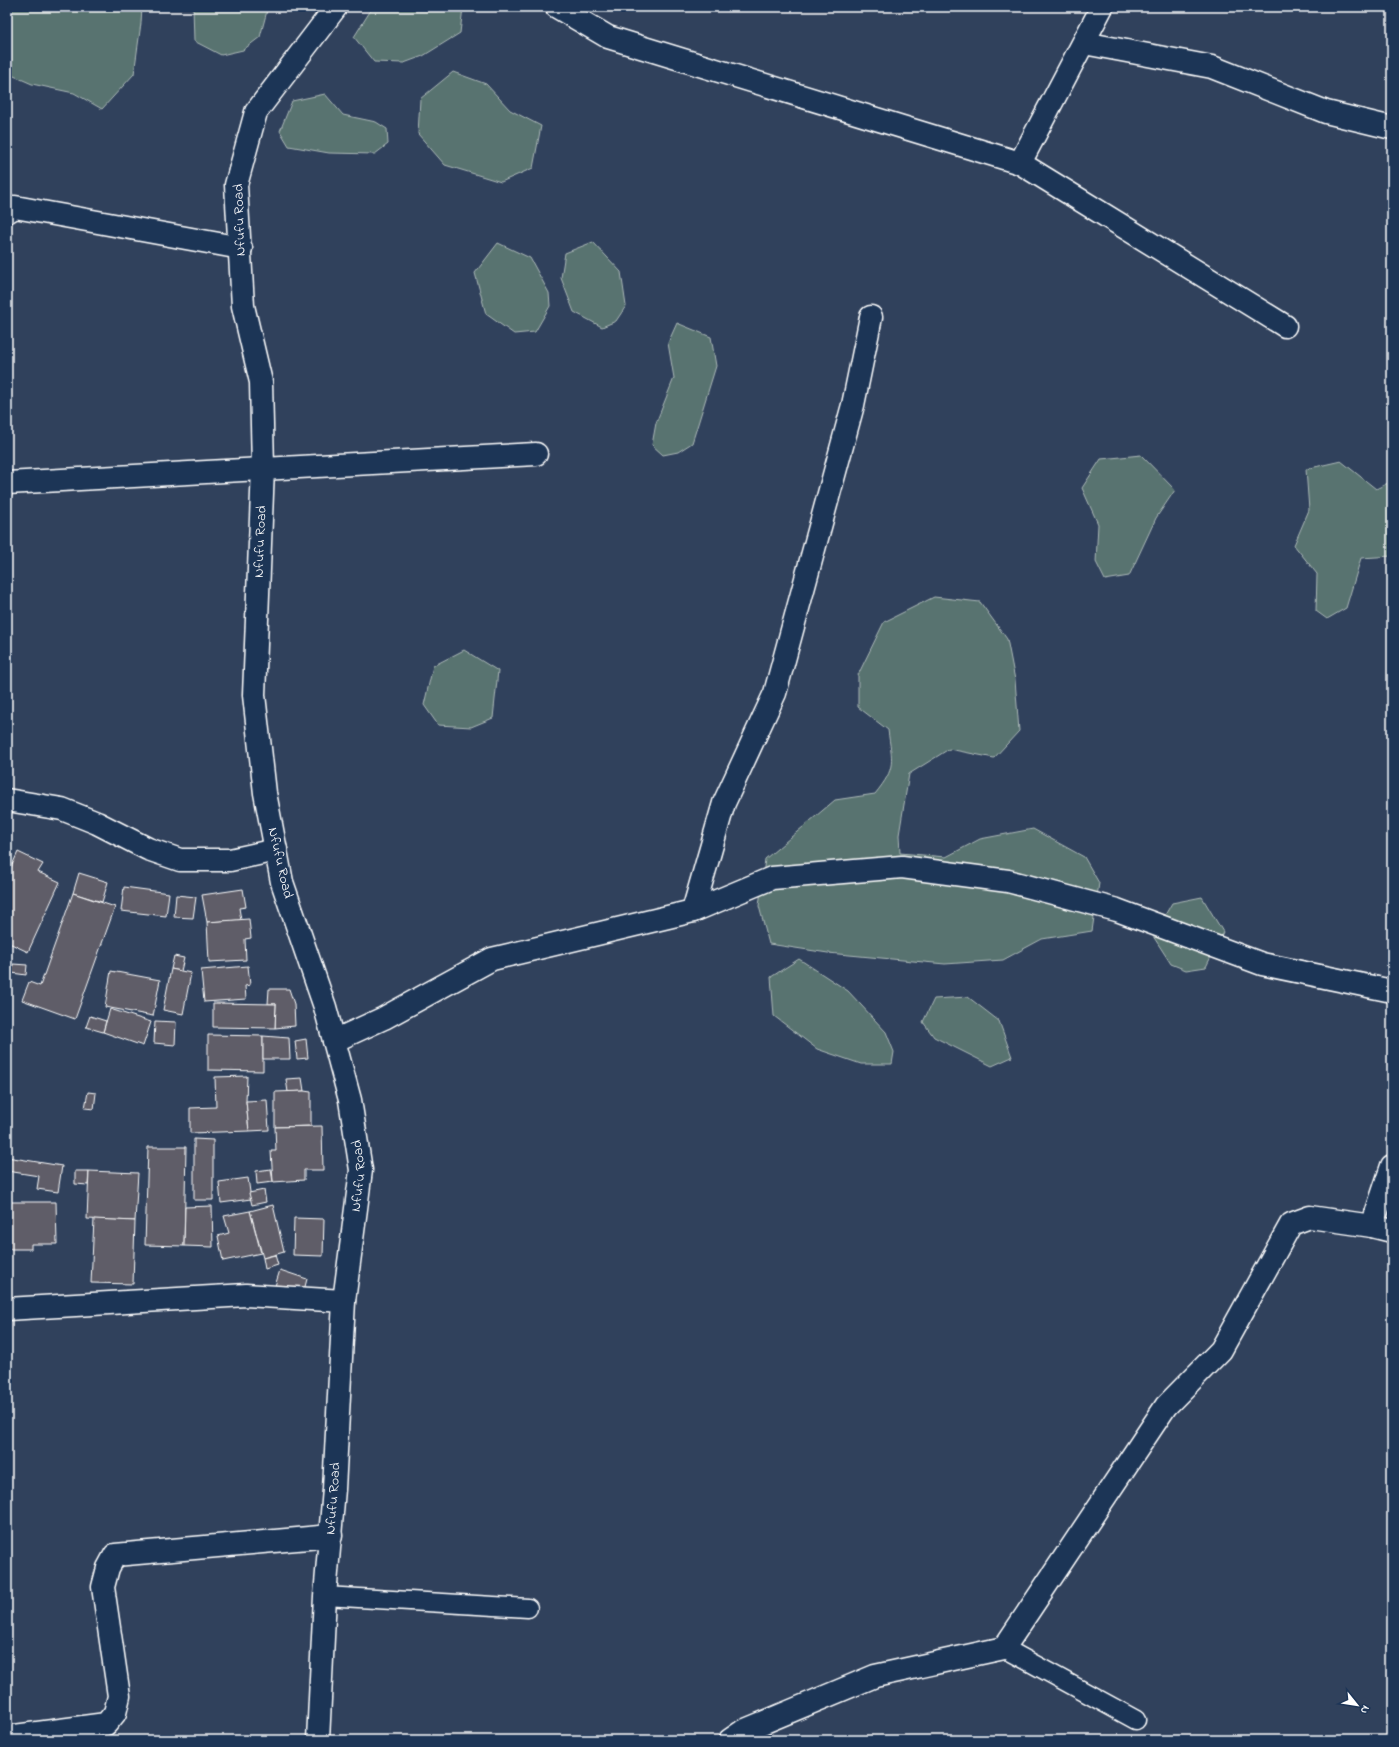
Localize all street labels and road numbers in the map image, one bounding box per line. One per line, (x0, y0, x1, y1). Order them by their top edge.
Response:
street label: Nfufu Road (228, 183, 252, 257)
street label: Nfufu Road (248, 505, 272, 578)
street label: Nfufu Road (262, 825, 298, 901)
street label: Nfufu Road (345, 1138, 371, 1213)
street label: Nfufu Road (320, 1462, 346, 1535)

